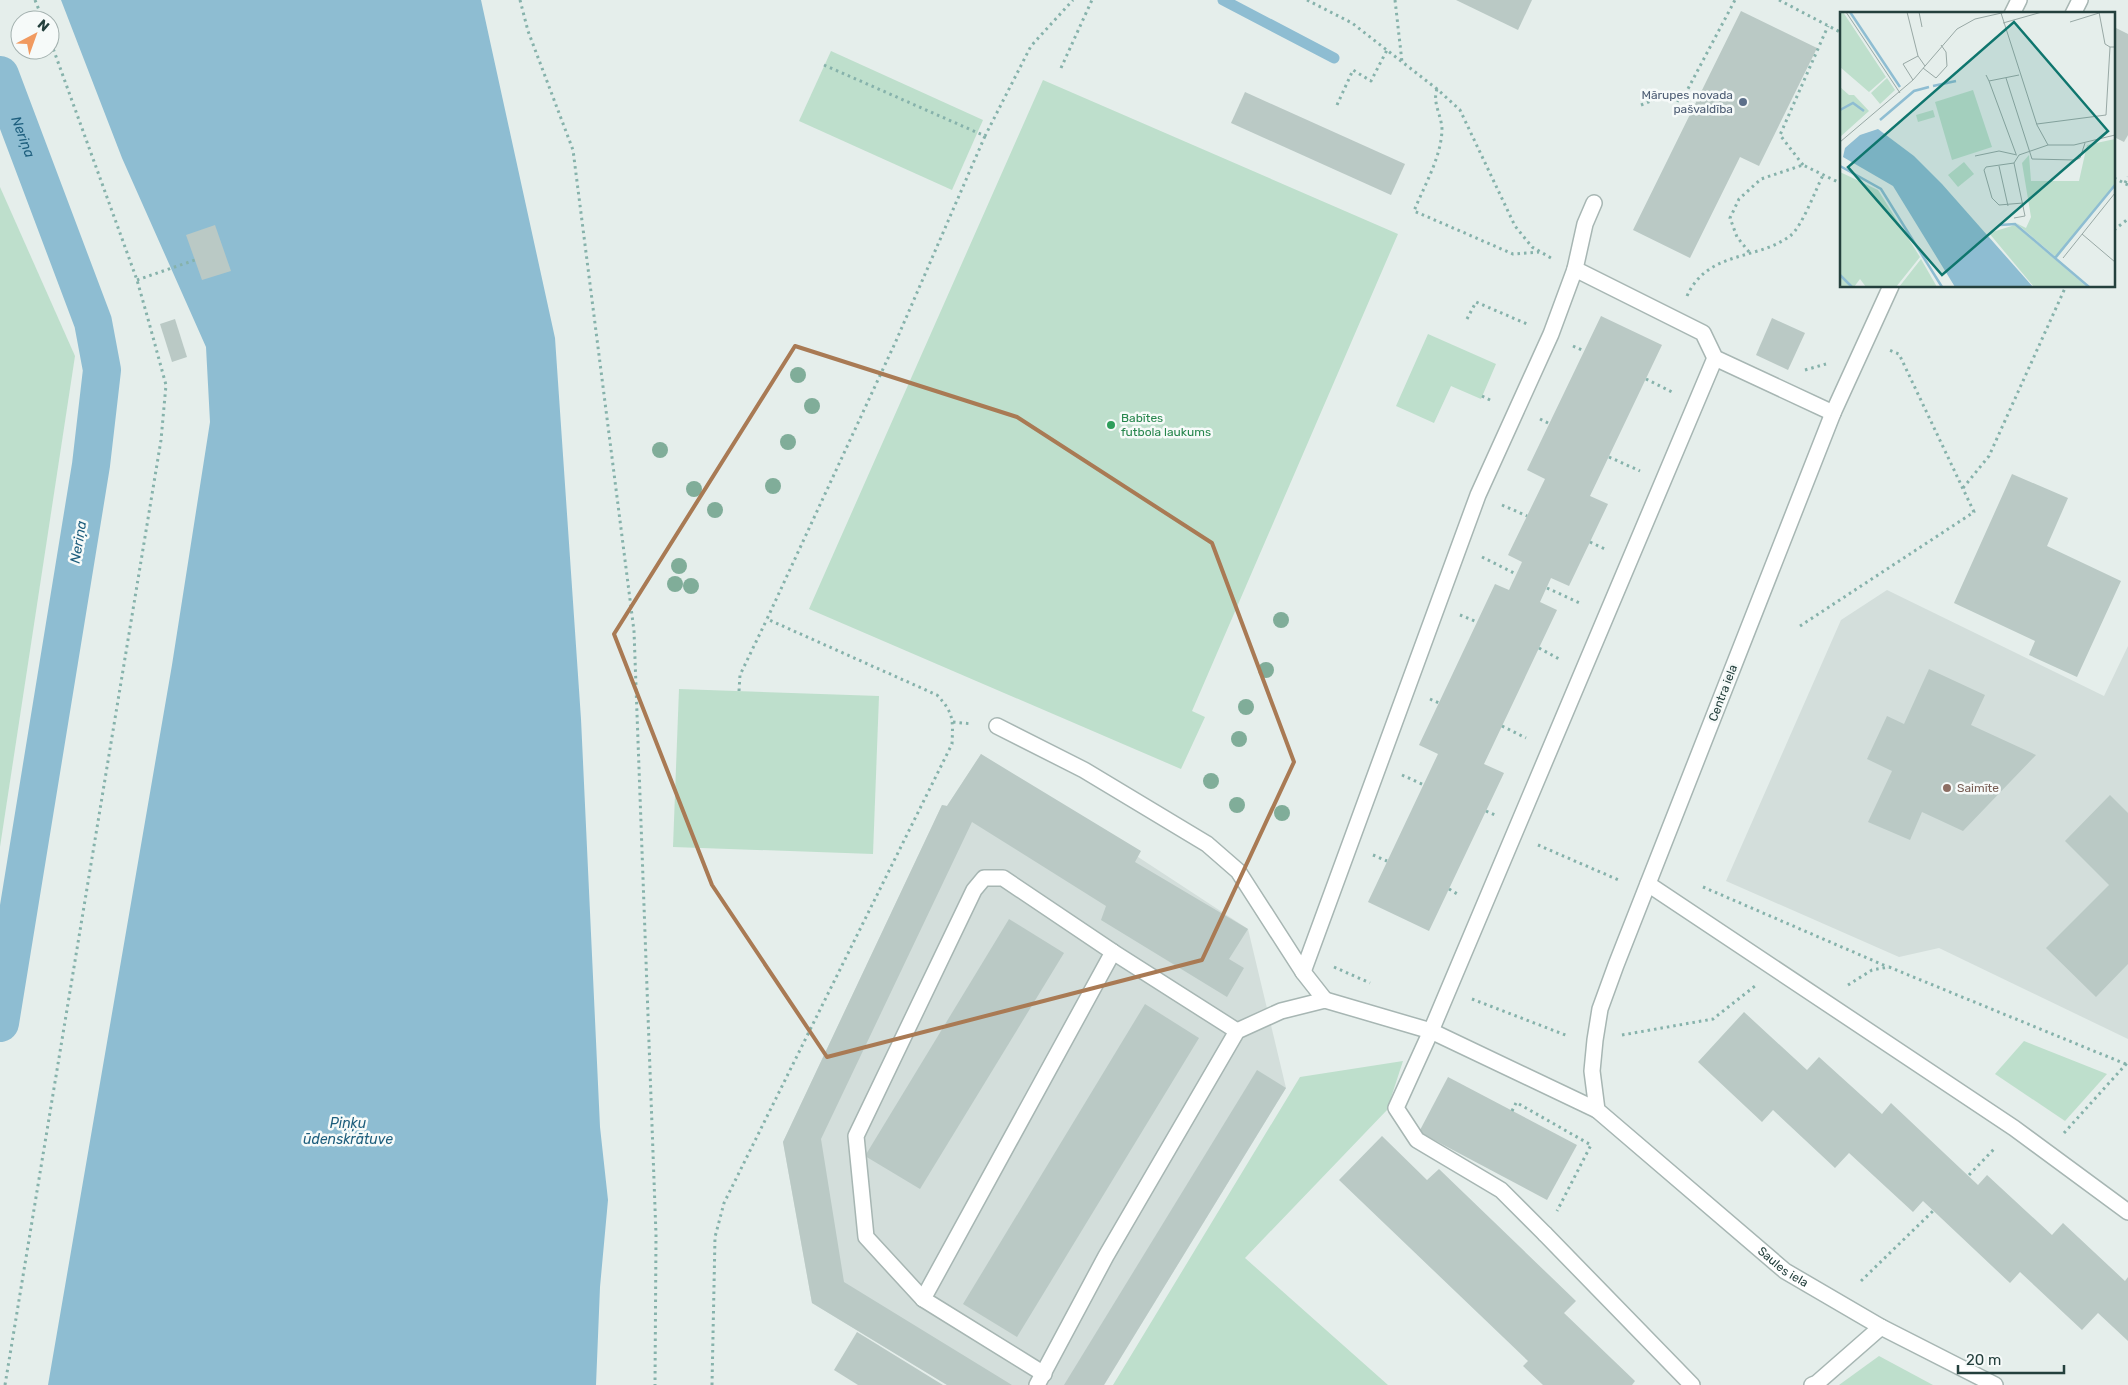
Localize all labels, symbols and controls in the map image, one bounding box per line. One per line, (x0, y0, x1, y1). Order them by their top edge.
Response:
north arrow (10, 10, 60, 60)
inset map (1840, 12, 2116, 288)
text: N (34, 16, 53, 35)
place label: Mārupes novada pašvaldība (1641, 88, 1733, 116)
marker: Mārupes novada pašvaldība (1737, 96, 1749, 108)
water label: Neriņa (7, 114, 38, 160)
place label: Babītes futbola laukums (1121, 411, 1211, 439)
marker: Babītes futbola laukums (1105, 419, 1117, 431)
water label: Neriņa (67, 520, 90, 565)
street label: Centra iela (1706, 663, 1740, 723)
place label: Saimīte (1957, 781, 1999, 795)
marker: Saimīte (1941, 782, 1953, 794)
water label: Piņķu ūdenskrātuve (303, 1115, 393, 1148)
street label: Saules iela (1755, 1244, 1811, 1290)
scale bar (1958, 1342, 2064, 1374)
text: 20 m (1966, 1351, 2001, 1369)

